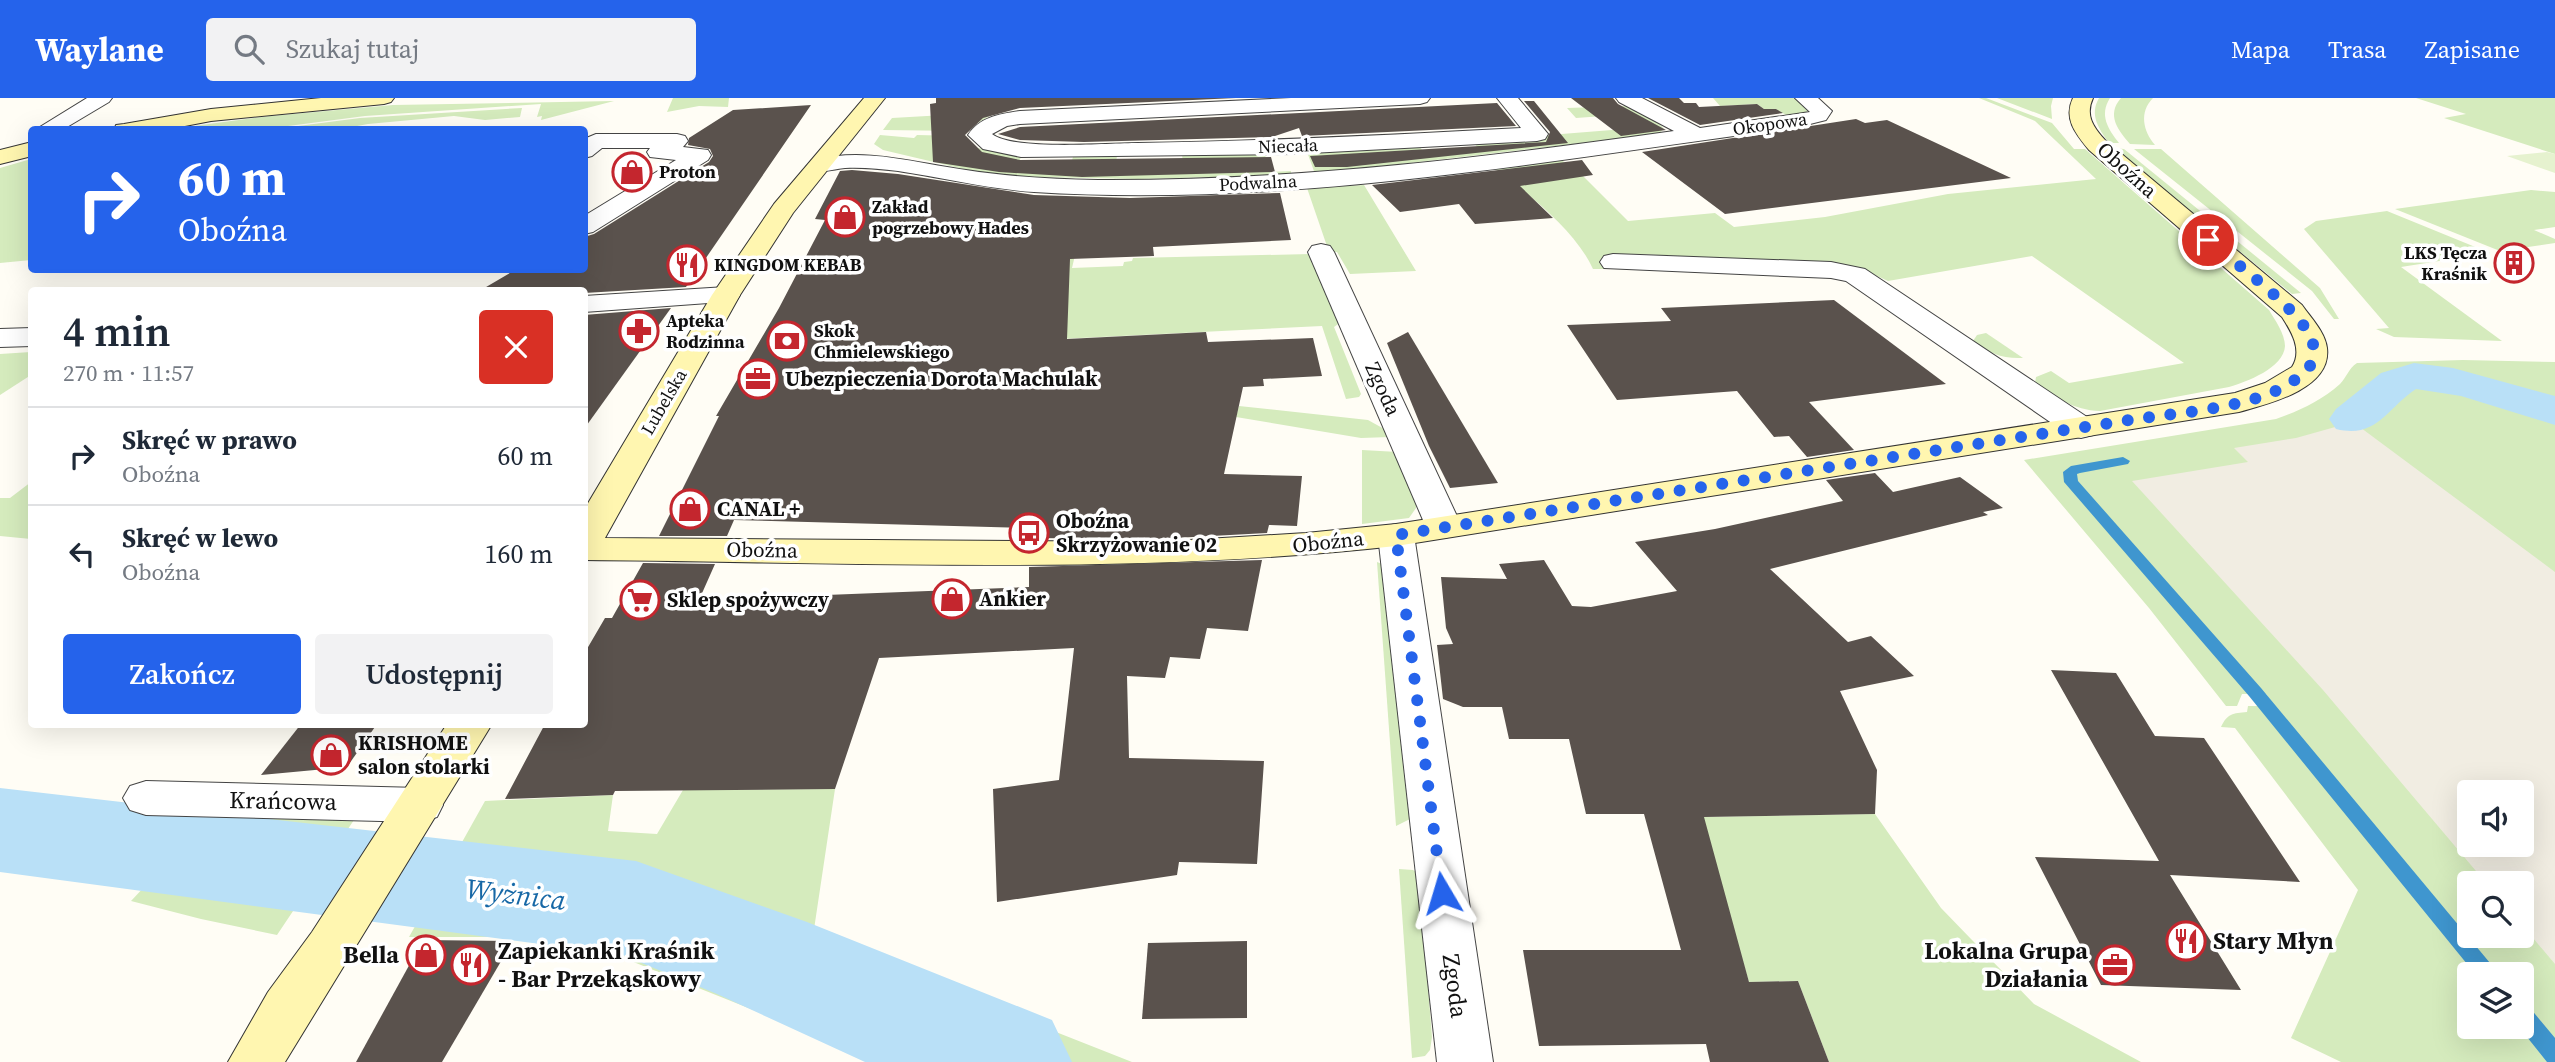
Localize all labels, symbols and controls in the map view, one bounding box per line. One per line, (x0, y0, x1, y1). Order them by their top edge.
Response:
search box (206, 18, 696, 81)
text: Waylane (35, 27, 164, 72)
icon: search (230, 30, 268, 68)
text: Szukaj tutaj (286, 31, 419, 67)
text: Mapa (2231, 33, 2290, 66)
text: Trasa (2328, 33, 2387, 66)
text: Zapisane (2425, 33, 2520, 66)
street label: Okopowa (1731, 106, 1810, 141)
street label: Niecała (1258, 132, 1319, 159)
street label: Oboźna (2091, 135, 2164, 205)
text: 60 m (178, 144, 286, 211)
shop icon: Proton (611, 151, 653, 193)
icon: right (63, 154, 154, 245)
place label: Proton (659, 159, 716, 184)
street label: Podwalna (1218, 168, 1299, 197)
place label: Zakład pogrzebowy Hades (872, 194, 1029, 240)
shop icon: Zakład pogrzebowy Hades (824, 196, 866, 238)
text: Oboźna (178, 208, 287, 252)
pin (2178, 210, 2238, 270)
icon: arrive (2189, 221, 2227, 259)
place label: LKS Tęcza Kraśnik (2404, 240, 2487, 286)
building icon: LKS Tęcza Kraśnik (2493, 242, 2535, 284)
restaurant icon: KINGDOM KEBAB (666, 244, 708, 286)
place label: KINGDOM KEBAB (714, 252, 862, 277)
text: 4 min (63, 302, 171, 360)
place label: Apteka Rodzinna (666, 308, 745, 354)
button: close (479, 310, 553, 384)
pharmacy icon: Apteka Rodzinna (618, 310, 660, 352)
place label: Skok Chmielewskiego (814, 318, 950, 364)
bank icon: Skok Chmielewskiego (766, 320, 808, 362)
text: 270 m · 11:57 (63, 357, 194, 389)
street label: Zgoda (1358, 357, 1409, 421)
office icon: Ubezpieczenia Dorota Machulak (737, 358, 779, 400)
street label: Lubelska (635, 364, 693, 439)
place label: Ubezpieczenia Dorota Machulak (785, 364, 1098, 393)
text: Skręć w prawo (122, 422, 297, 458)
icon: right (63, 437, 101, 475)
text: 60 m (498, 438, 553, 474)
text: Oboźna (122, 458, 200, 490)
shop icon: CANAL + (669, 488, 711, 530)
place label: CANAL + (717, 494, 800, 523)
place label: Oboźna Skrzyżowanie 02 (1056, 506, 1217, 559)
bus stop icon: Oboźna Skrzyżowanie 02 (1008, 512, 1050, 554)
text: Skręć w lewo (122, 520, 278, 556)
street label: Oboźna (1291, 523, 1365, 560)
street label: Oboźna (726, 534, 798, 565)
icon: left (63, 535, 101, 573)
text: 160 m (485, 536, 553, 572)
text: Oboźna (122, 556, 200, 588)
shop icon: Ankier (931, 578, 973, 620)
supermarket icon: Sklep spożywczy (619, 579, 661, 621)
place label: Ankier (979, 584, 1046, 613)
place label: Sklep spożywczy (667, 585, 830, 614)
button: Zakończ (63, 634, 301, 714)
button: Udostępnij (315, 634, 553, 714)
place label: KRISHOME salon stolarki (358, 728, 490, 781)
shop icon: KRISHOME salon stolarki (310, 734, 352, 776)
map controls (2457, 780, 2534, 1039)
button: sound (2457, 780, 2534, 857)
street label: Krańcowa (229, 783, 338, 818)
position arrow (1405, 856, 1479, 930)
water label: Wyżnica (464, 869, 569, 919)
button: search (2457, 871, 2534, 948)
restaurant icon: Stary Młyn (2165, 920, 2207, 962)
place label: Stary Młyn (2213, 924, 2334, 957)
shop icon: Bella (405, 934, 447, 976)
place label: Zapiekanki Kraśnik - Bar Przekąskowy (498, 934, 715, 995)
place label: Lokalna Grupa Działania (1924, 934, 2088, 995)
place label: Bella (343, 938, 399, 971)
restaurant icon: Zapiekanki Kraśnik - Bar Przekąskowy (450, 944, 492, 986)
office icon: Lokalna Grupa Działania (2094, 944, 2136, 986)
street label: Zgoda (1435, 952, 1476, 1021)
button: layers (2457, 962, 2534, 1039)

